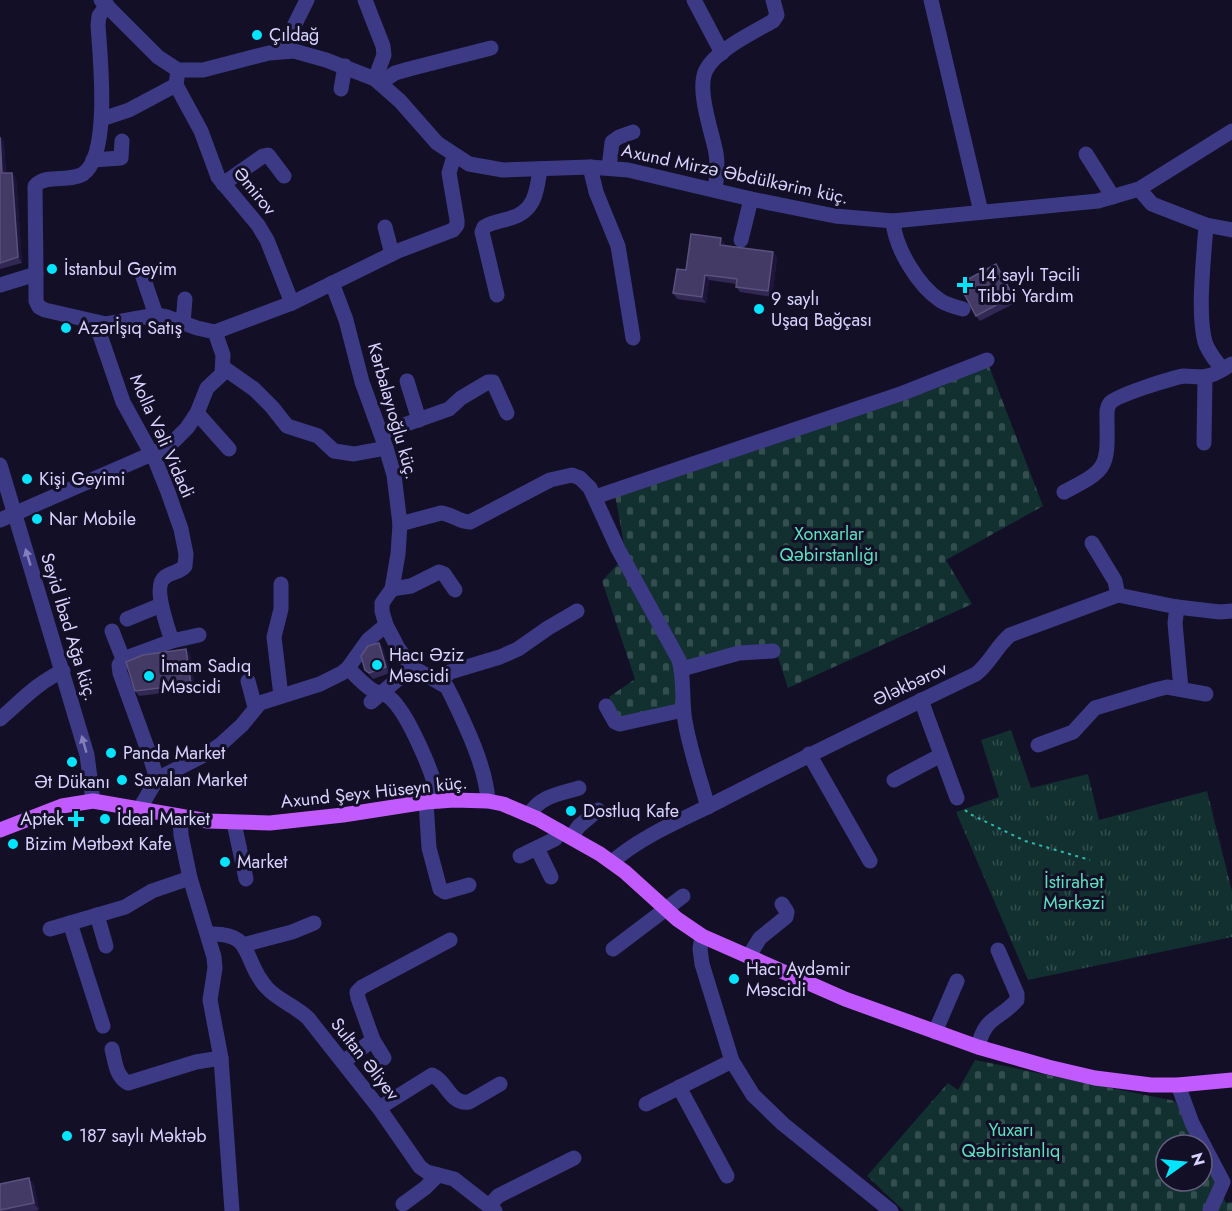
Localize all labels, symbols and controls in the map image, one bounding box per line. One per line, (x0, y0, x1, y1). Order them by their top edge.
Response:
place label: Çıldağ (269, 22, 319, 48)
marker: Çıldağ (250, 28, 264, 42)
street label: Axund Mirzə Əbdülkərim küç. (619, 137, 851, 211)
street label: Əmirov (227, 161, 283, 221)
place label: İstanbul Geyim (64, 256, 177, 282)
marker: İstanbul Geyim (45, 262, 59, 276)
place label: 14 saylı Təcili Tibbi Yardım (978, 262, 1080, 309)
marker: 14 saylı Təcili Tibbi Yardım (956, 276, 974, 294)
place label: 9 saylı Uşaq Bağçası (771, 286, 872, 333)
marker: 9 saylı Uşaq Bağçası (752, 302, 766, 316)
place label: Azərİşıq Satış (78, 315, 182, 341)
marker: Azərİşıq Satış (59, 321, 73, 335)
street label: Kərbalayıoğlu küç. (361, 340, 425, 482)
street label: Molla Vəli Vidadi (123, 370, 201, 502)
place label: Kişi Geyimi (39, 466, 125, 492)
marker: Kişi Geyimi (20, 472, 34, 486)
place label: Nar Mobile (49, 506, 136, 532)
marker: Nar Mobile (30, 512, 44, 526)
park label: Xonxarlar Qəbirstanlığı (780, 521, 878, 568)
one-way arrow (23, 548, 32, 566)
street label: Seyid İbad Ağa küç. (34, 550, 104, 704)
place label: Hacı Əziz Məscidi (389, 642, 465, 689)
place label: İmam Sadıq Məscidi (161, 653, 251, 700)
street label: Ələkbərov (869, 655, 951, 713)
marker: Hacı Əziz Məscidi (370, 658, 384, 672)
marker: İmam Sadıq Məscidi (142, 669, 156, 683)
one-way arrow (78, 735, 88, 753)
place label: Panda Market (123, 740, 226, 766)
marker: Panda Market (104, 746, 118, 760)
marker: Ət Dükanı (65, 755, 79, 769)
place label: Savalan Market (134, 767, 248, 793)
place label: Ət Dükanı (34, 769, 110, 795)
street label: Axund Şeyx Hüseyn küç. (279, 769, 469, 815)
marker: Savalan Market (115, 773, 129, 787)
place label: Dostluq Kafe (583, 798, 679, 824)
marker: Dostluq Kafe (564, 804, 578, 818)
place label: Aptek (20, 806, 64, 832)
place label: İdeal Market (117, 806, 210, 832)
marker: Aptek (69, 812, 83, 826)
marker: İdeal Market (98, 812, 112, 826)
place label: Bizim Mətbəxt Kafe (25, 831, 172, 857)
marker: Bizim Mətbəxt Kafe (6, 837, 20, 851)
place label: Market (237, 849, 288, 875)
marker: Market (218, 855, 232, 869)
park label: İstirahət Mərkəzi (1043, 869, 1105, 916)
place label: Hacı Aydəmir Məscidi (746, 956, 851, 1003)
marker: Hacı Aydəmir Məscidi (727, 972, 741, 986)
street label: Sultan Əliyev (325, 1012, 406, 1106)
park label: Yuxarı Qəbiristanlıq (962, 1117, 1060, 1164)
place label: 187 saylı Məktəb (79, 1123, 207, 1149)
marker: 187 saylı Məktəb (60, 1129, 74, 1143)
north arrow (1154, 1133, 1214, 1193)
text: N (1185, 1150, 1211, 1168)

